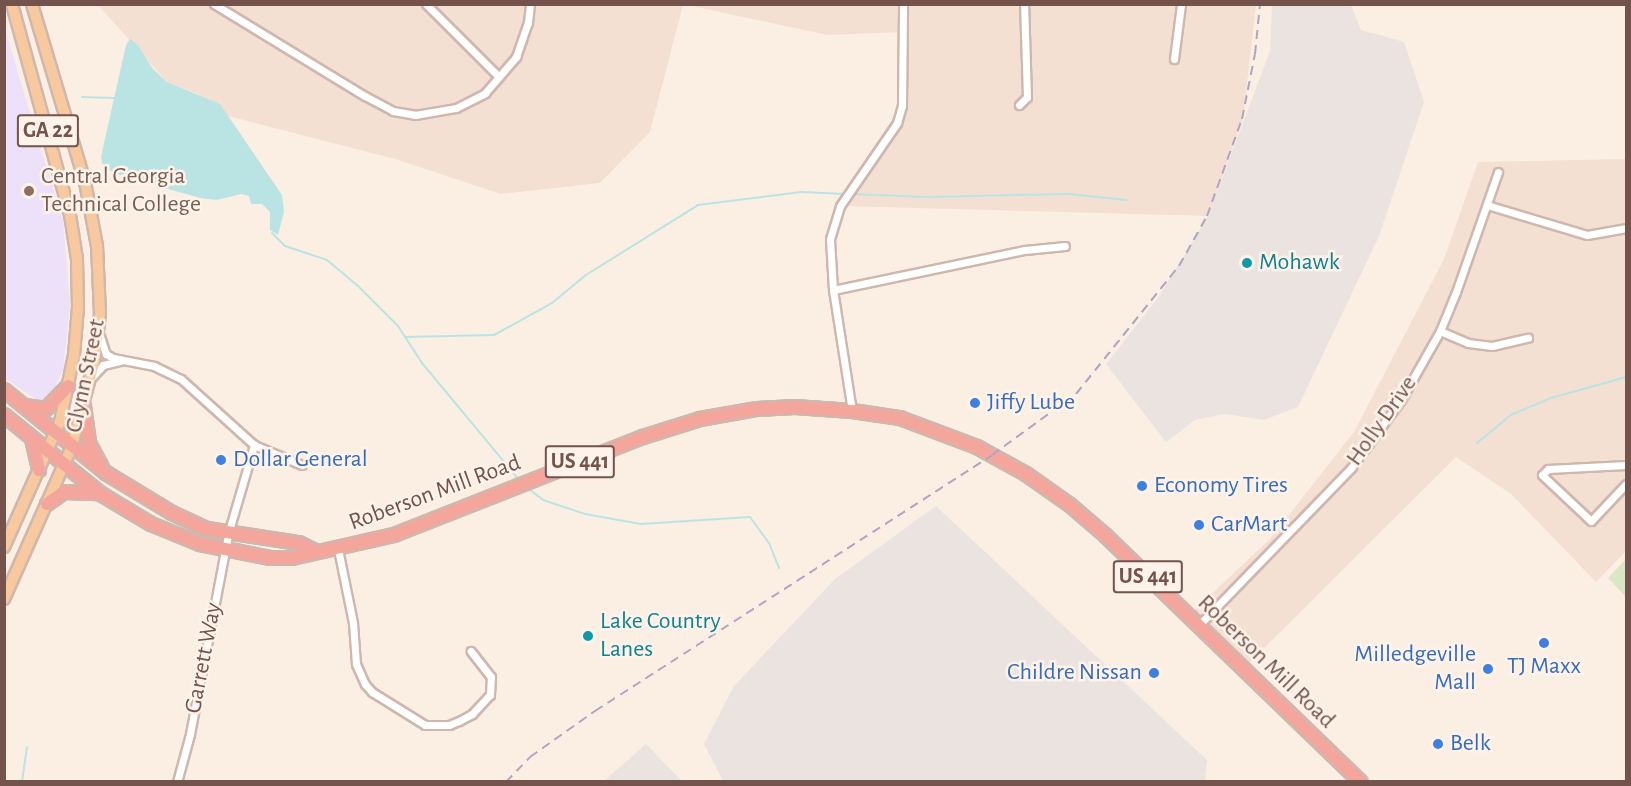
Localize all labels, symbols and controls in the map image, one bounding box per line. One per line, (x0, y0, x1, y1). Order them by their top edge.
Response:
road number: GA 22 (16, 112, 80, 150)
place label: Central Georgia Technical College (41, 163, 201, 219)
marker: Central Georgia Technical College (22, 184, 36, 198)
place label: Mohawk (1259, 249, 1340, 277)
marker: Mohawk (1240, 256, 1254, 270)
street label: Glynn Street (60, 317, 112, 435)
street label: Holly Drive (1340, 370, 1424, 472)
place label: Jiffy Lube (987, 389, 1075, 417)
marker: Jiffy Lube (968, 396, 982, 410)
road number: US 441 (544, 443, 616, 481)
place label: Dollar General (233, 446, 368, 474)
street label: Roberson Mill Road (345, 449, 525, 537)
marker: Dollar General (214, 453, 228, 467)
place label: Economy Tires (1154, 472, 1288, 500)
marker: Economy Tires (1135, 479, 1149, 493)
place label: CarMart (1211, 511, 1287, 539)
marker: CarMart (1192, 518, 1206, 532)
road number: US 441 (1112, 558, 1184, 596)
street label: Roberson Mill Road (1191, 589, 1341, 735)
street label: Garrett Way (179, 600, 229, 716)
place label: Lake Country Lanes (600, 608, 721, 664)
marker: Lake Country Lanes (581, 629, 595, 643)
marker: TJ Maxx (1537, 636, 1551, 650)
place label: Milledgeville Mall (1354, 641, 1476, 697)
place label: TJ Maxx (1507, 653, 1581, 681)
place label: Childre Nissan (1007, 659, 1142, 687)
marker: Milledgeville Mall (1481, 662, 1495, 676)
marker: Childre Nissan (1147, 666, 1161, 680)
place label: Belk (1450, 730, 1491, 758)
marker: Belk (1431, 737, 1445, 751)

